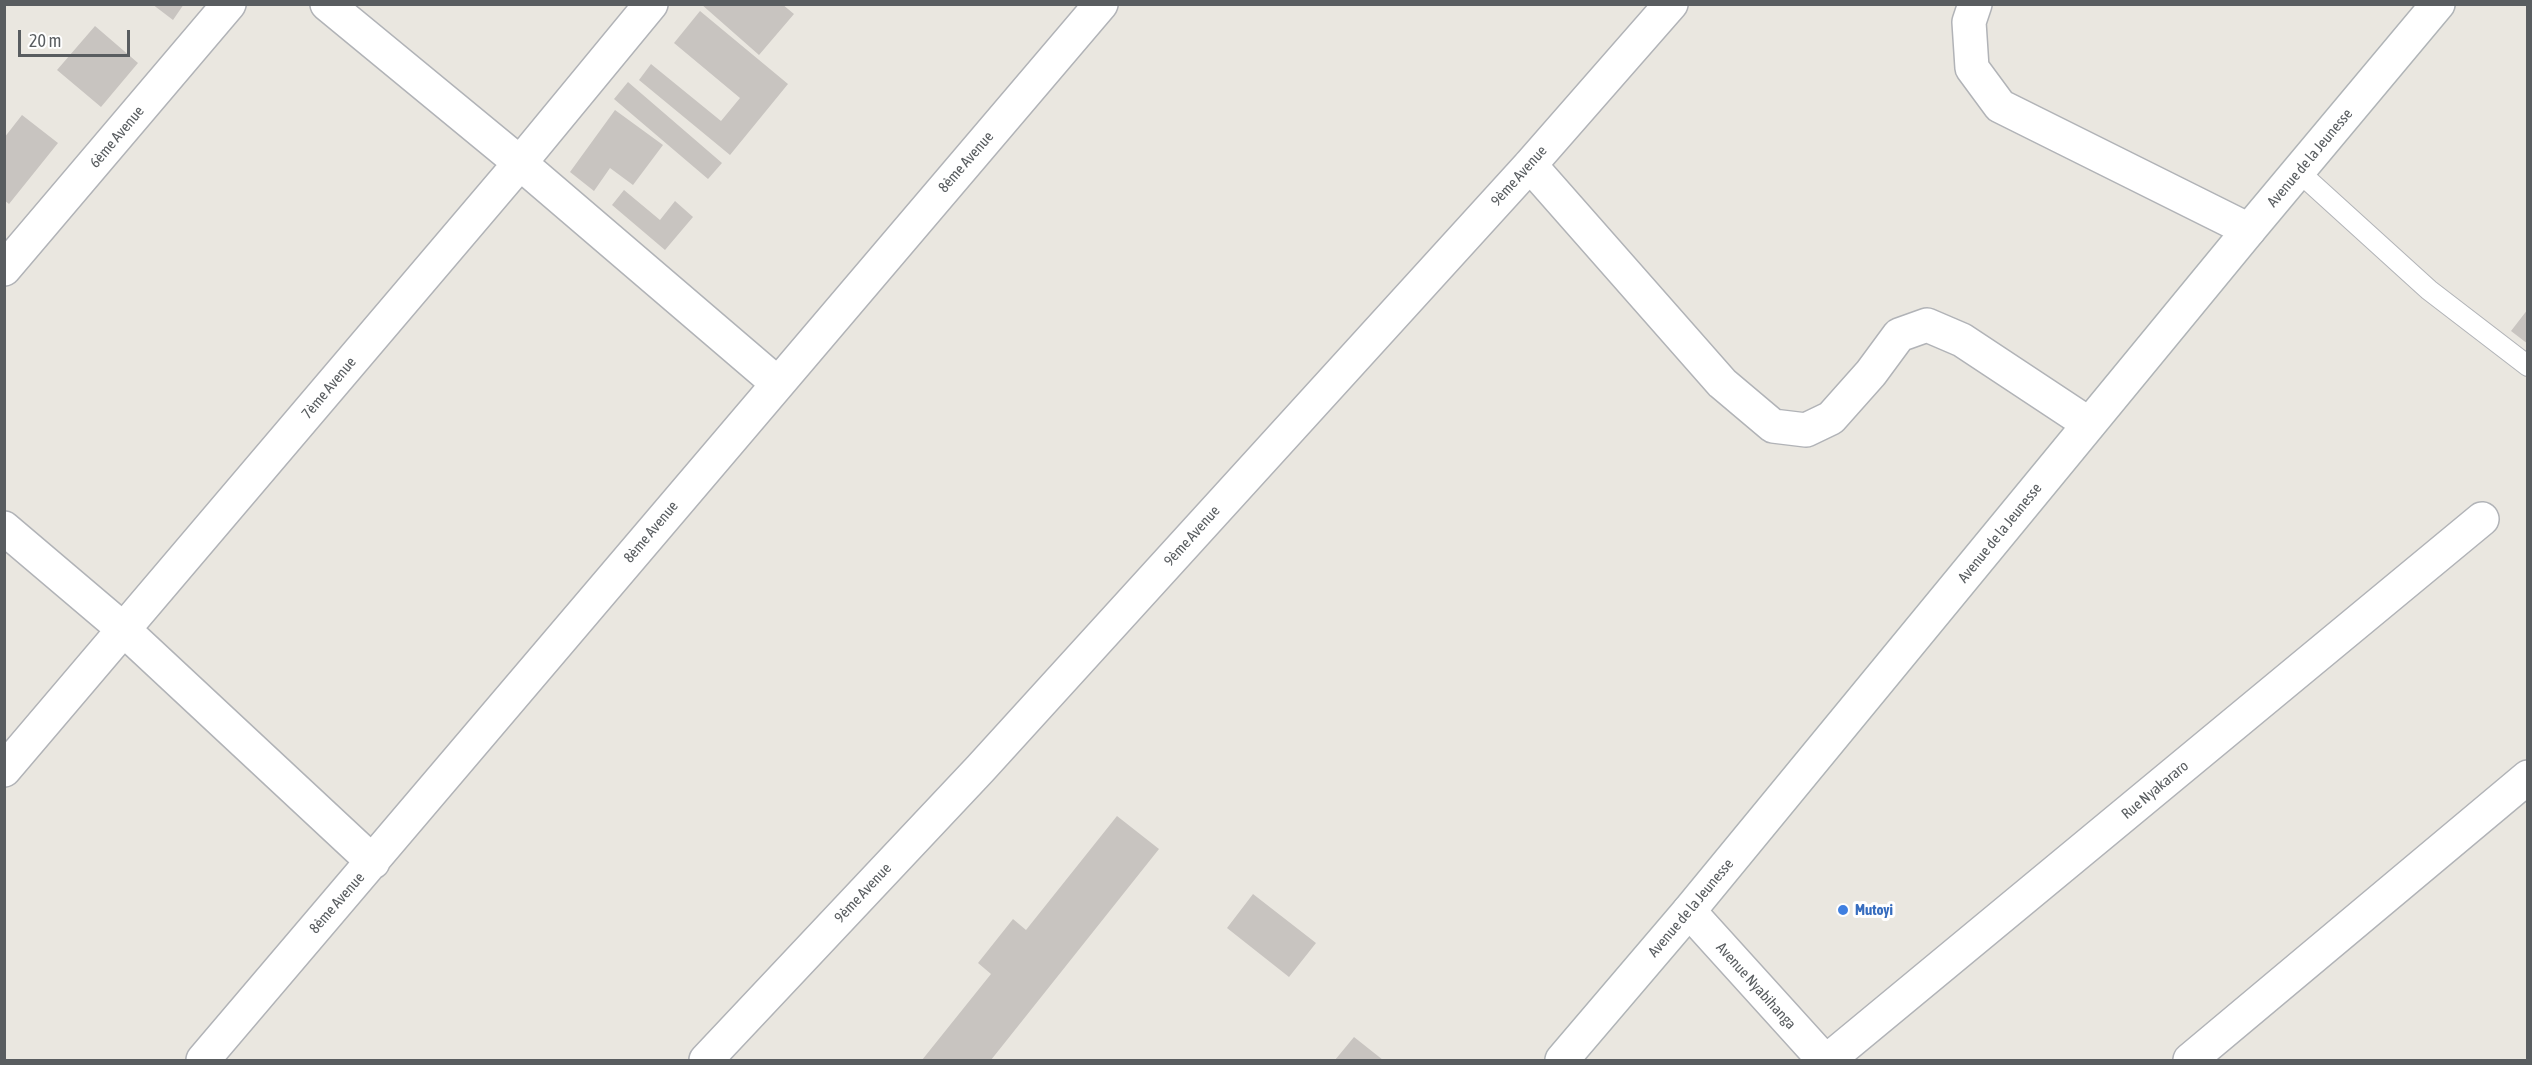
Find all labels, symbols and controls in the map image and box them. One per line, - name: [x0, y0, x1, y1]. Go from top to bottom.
- scale bar: [21, 18, 134, 56]
- text: 20 m: [29, 30, 61, 51]
- street label: 6ème Avenue: [86, 102, 148, 172]
- street label: Avenue de la Jeunesse: [2264, 105, 2356, 211]
- street label: 8ème Avenue: [935, 128, 997, 196]
- street label: 9ème Avenue: [1487, 142, 1551, 210]
- street label: 7ème Avenue: [298, 353, 360, 423]
- street label: Avenue de la Jeunesse: [1954, 480, 2046, 586]
- street label: 8ème Avenue: [620, 497, 682, 567]
- street label: 9ème Avenue: [1160, 502, 1224, 570]
- street label: Rue Nyakararo: [2118, 757, 2192, 823]
- street label: Avenue de la Jeunesse: [1645, 855, 1737, 961]
- street label: 9ème Avenue: [831, 859, 895, 927]
- street label: 8ème Avenue: [306, 869, 368, 937]
- place label: Mutoyi: [1855, 901, 1893, 919]
- marker: Mutoyi: [1836, 903, 1850, 917]
- street label: Avenue Nyabihanga: [1712, 939, 1800, 1033]

